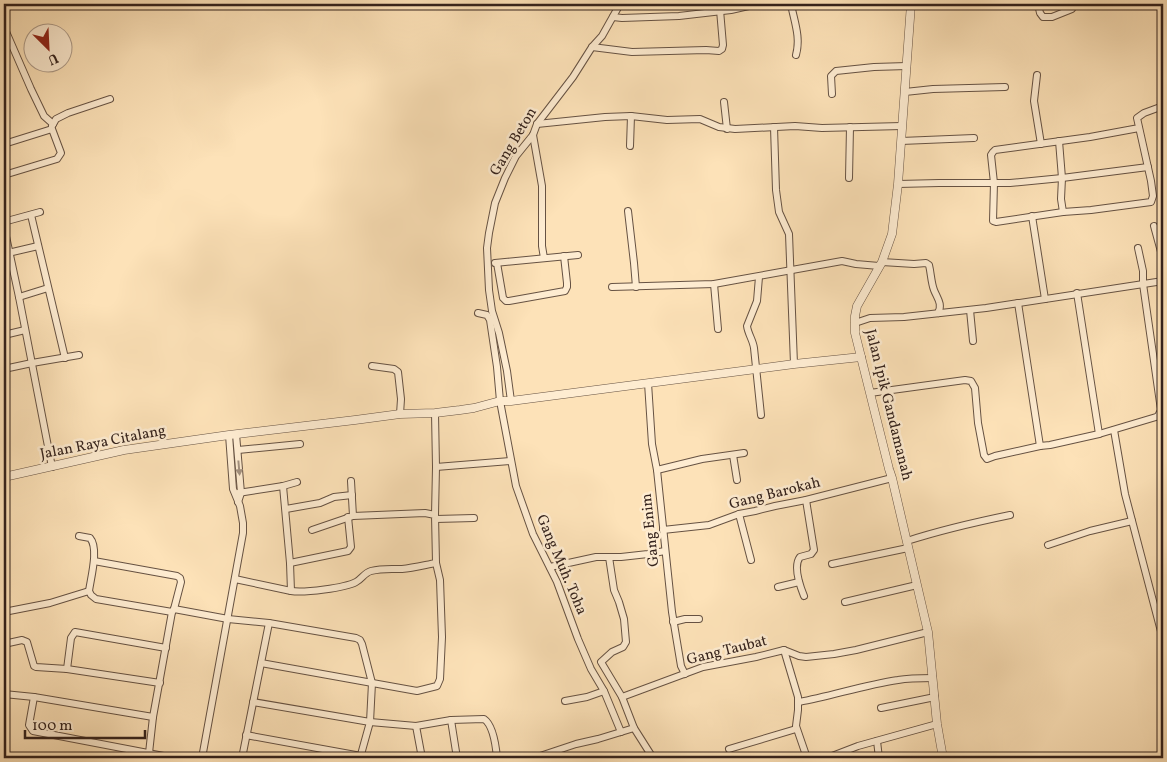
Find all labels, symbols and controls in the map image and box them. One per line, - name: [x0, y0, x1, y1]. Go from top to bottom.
- north arrow: [22, 22, 72, 72]
- text: U: [44, 48, 61, 69]
- street label: Gang Beton: [485, 104, 543, 180]
- street label: Jalan Ipik Gandamanah: [859, 327, 917, 483]
- street label: Jalan Raya Citalang: [38, 420, 168, 466]
- one-way arrow: [235, 460, 243, 476]
- street label: Gang Barokah: [727, 472, 823, 516]
- street label: Gang Enim: [637, 492, 665, 568]
- street label: Gang Muh. Toha: [530, 512, 592, 618]
- street label: Gang Taubat: [685, 631, 769, 671]
- scale bar: [25, 707, 145, 739]
- text: 100 m: [32, 716, 72, 737]

